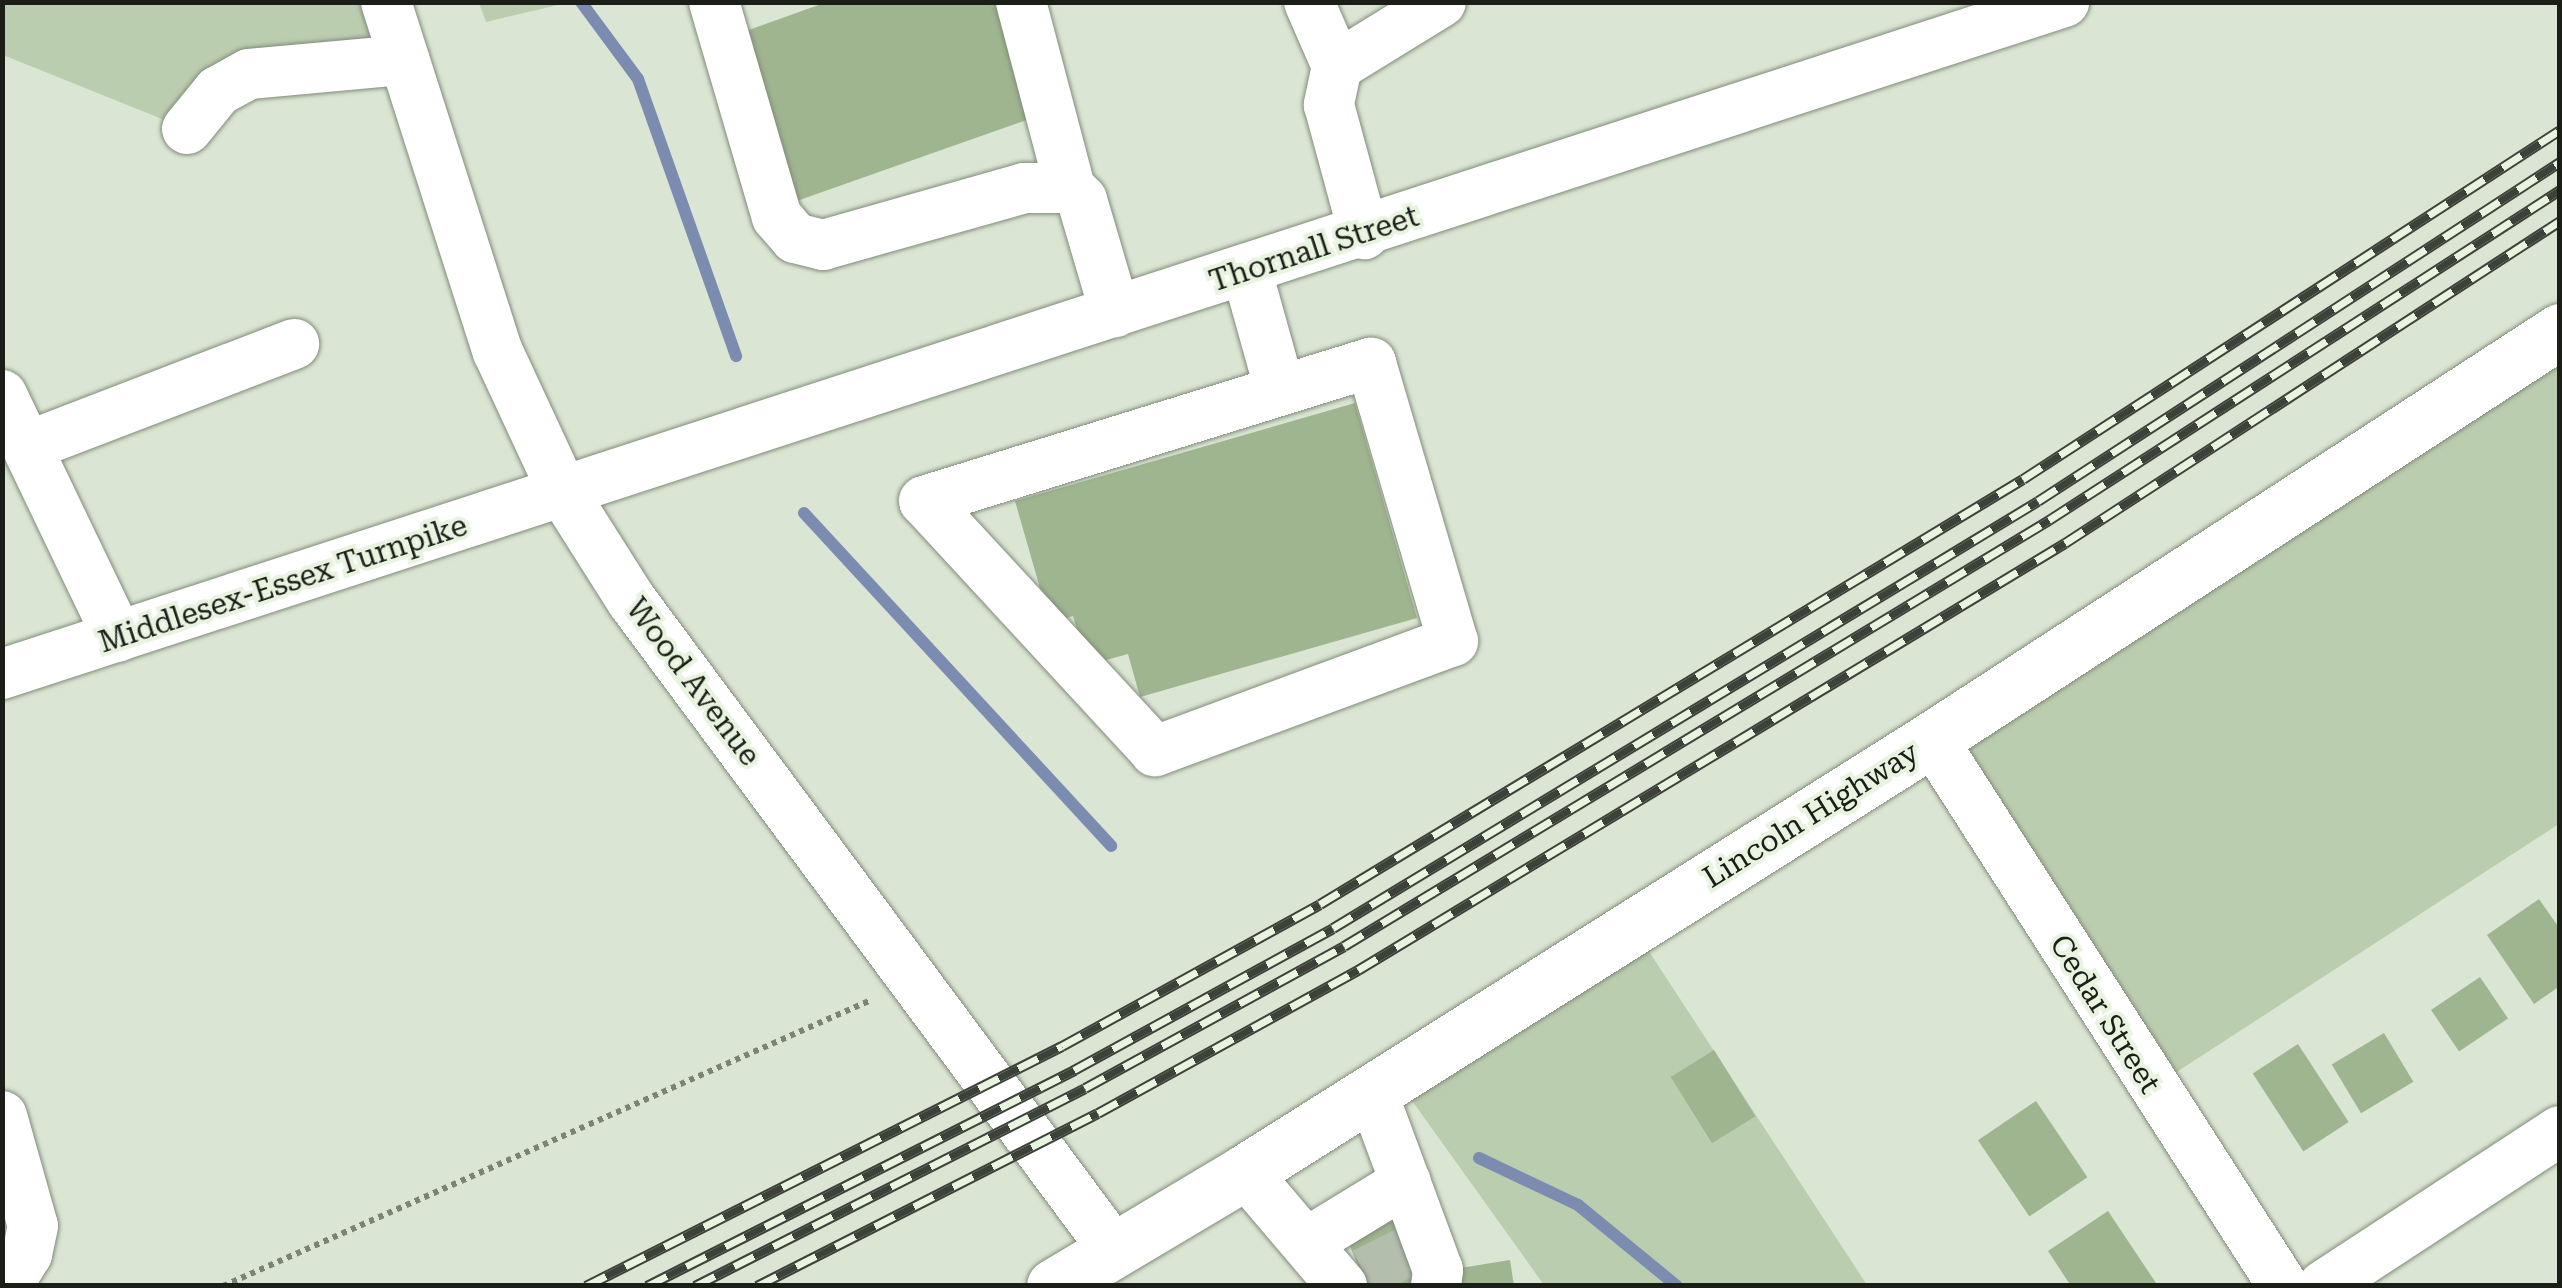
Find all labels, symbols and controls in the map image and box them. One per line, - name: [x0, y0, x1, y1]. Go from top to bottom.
- street label: Thornall Street: [1205, 198, 1423, 300]
- street label: Middlesex-Essex Turnpike: [94, 507, 472, 661]
- street label: Wood Avenue: [618, 591, 768, 773]
- street label: Lincoln Highway: [1697, 734, 1925, 896]
- street label: Cedar Street: [2042, 928, 2168, 1100]

